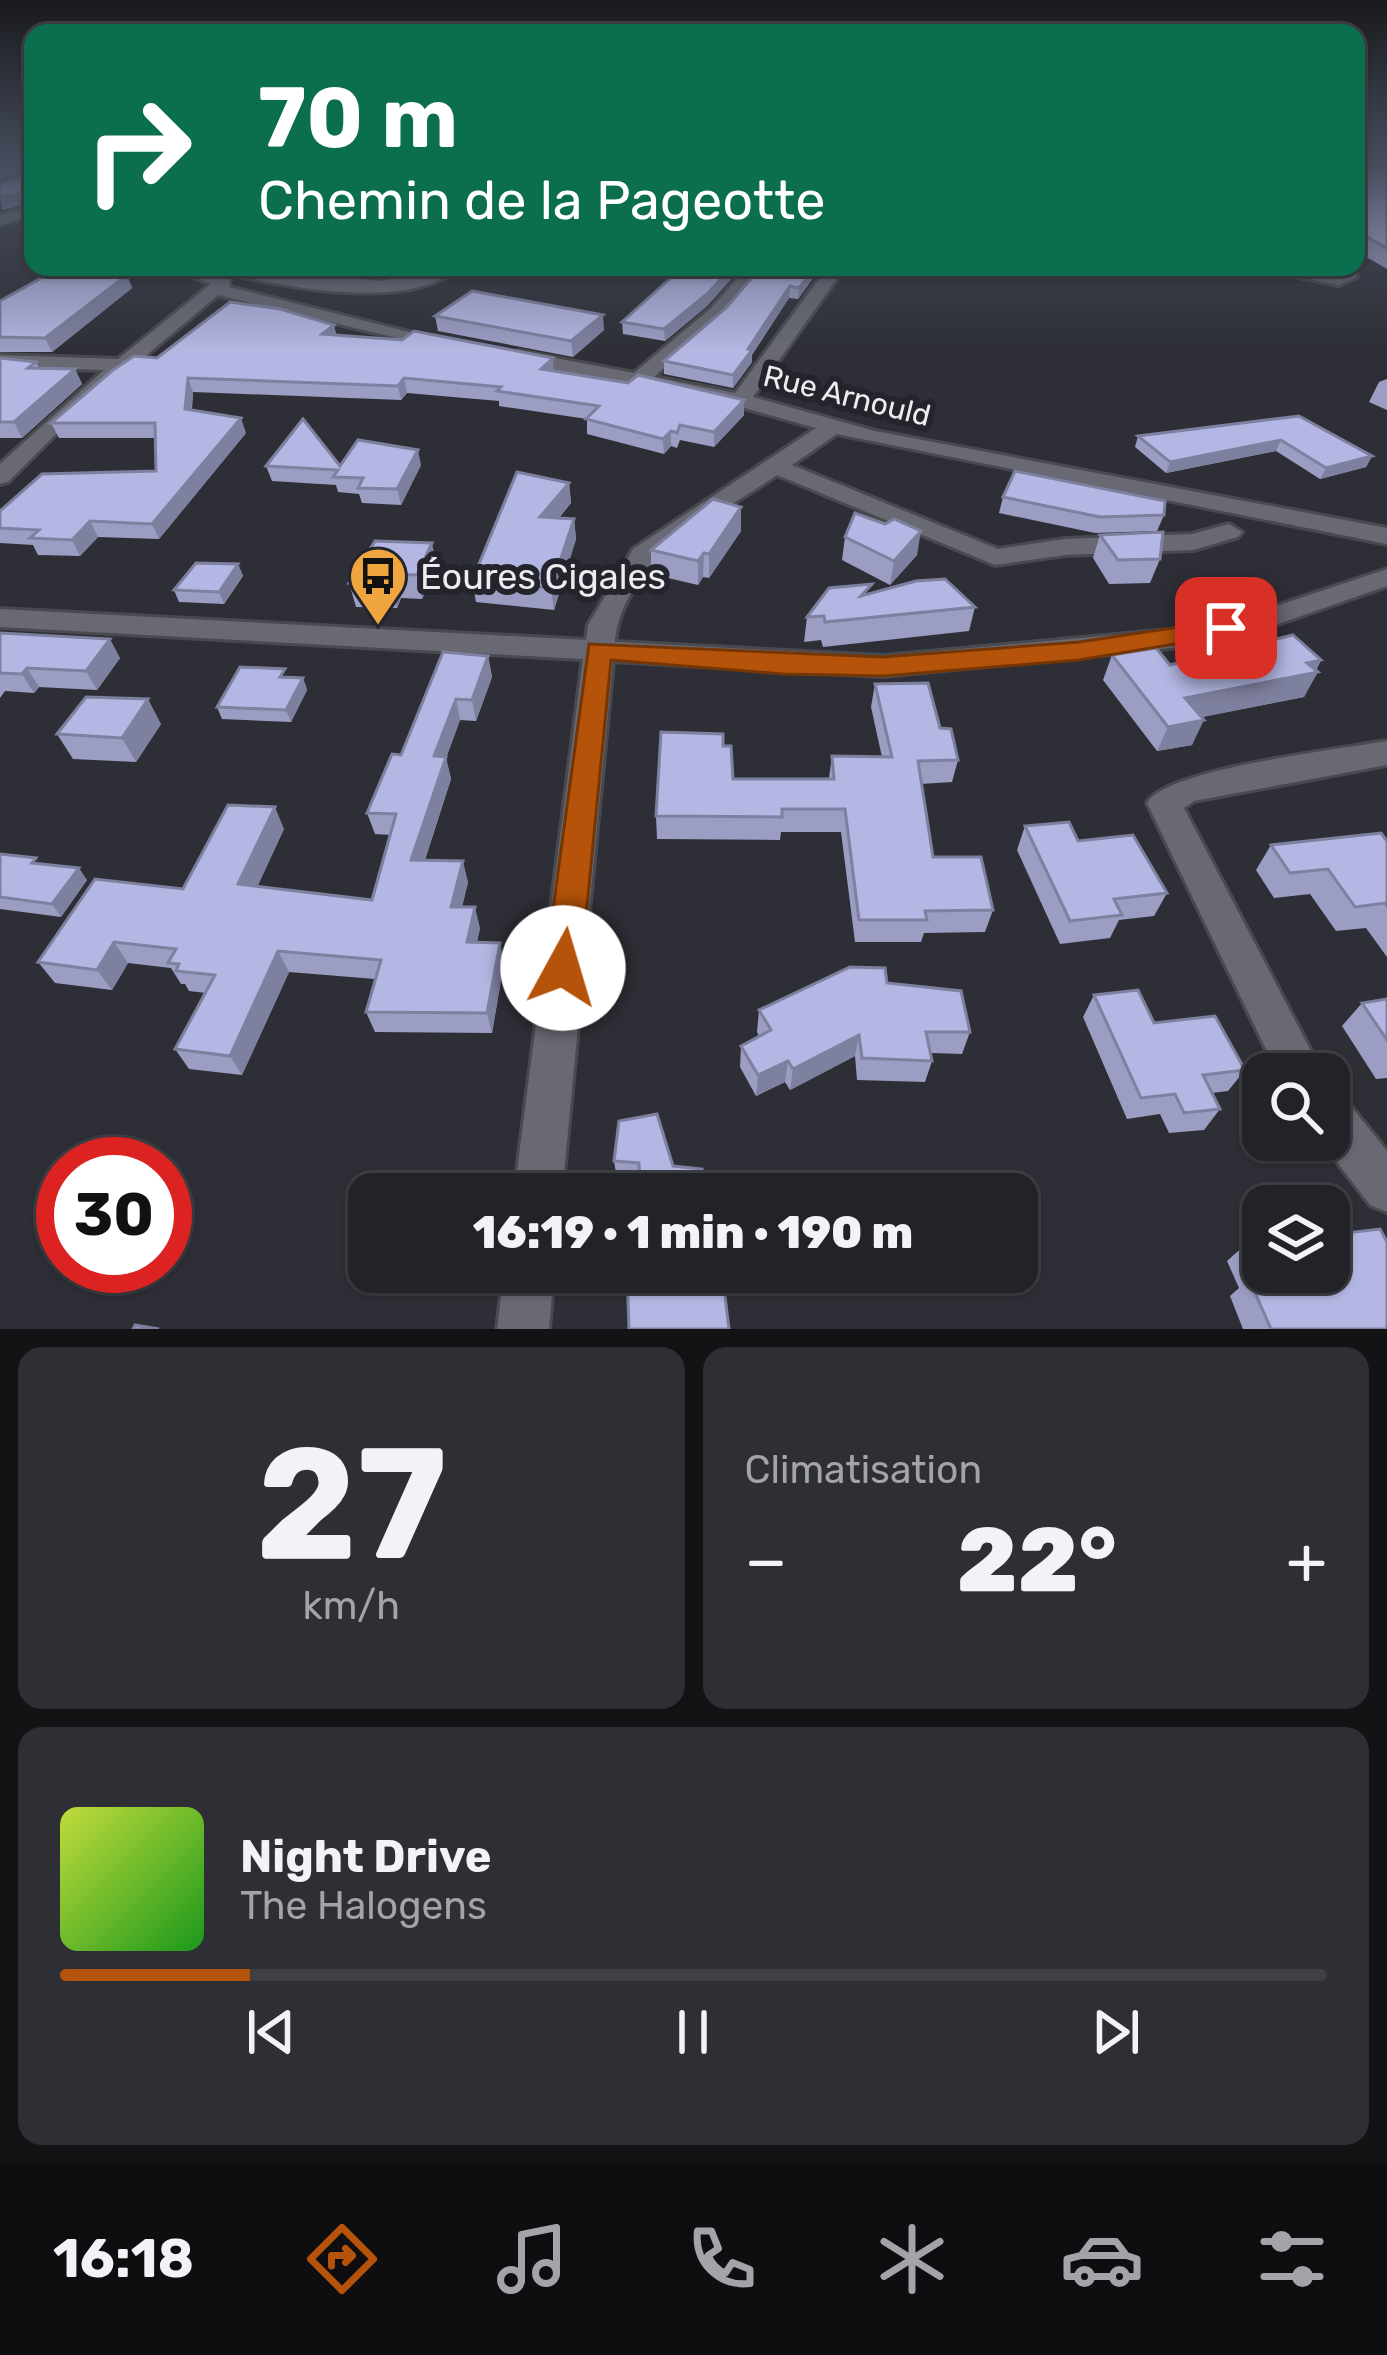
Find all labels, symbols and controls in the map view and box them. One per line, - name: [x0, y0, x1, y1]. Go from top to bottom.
- text: 70 m: [258, 68, 458, 168]
- icon: right: [60, 72, 216, 228]
- text: Chemin de la Pageotte: [258, 169, 826, 233]
- street label: Rue Arnould: [760, 358, 934, 434]
- bus stop icon: Éoures Cigales: [347, 545, 409, 627]
- place label: Éoures Cigales: [420, 555, 666, 598]
- pin: [1175, 577, 1277, 679]
- icon: arrive: [1193, 595, 1259, 661]
- position arrow: [500, 905, 626, 1031]
- map controls: [1242, 1053, 1350, 1293]
- button: search: [1242, 1053, 1350, 1161]
- speed limit sign: 30: [36, 1137, 192, 1293]
- button: layers: [1242, 1185, 1350, 1293]
- text: 16:19 · 1 min · 190 m: [473, 1206, 913, 1259]
- text: 27: [256, 1412, 447, 1597]
- text: Climatisation: [745, 1447, 982, 1493]
- text: 22°: [957, 1507, 1116, 1614]
- text: −: [745, 1521, 787, 1600]
- text: +: [1286, 1521, 1327, 1600]
- text: km/h: [303, 1583, 400, 1629]
- text: Night Drive: [240, 1830, 492, 1883]
- text: The Halogens: [240, 1883, 487, 1929]
- icon: previous: [238, 1999, 304, 2065]
- icon: pause: [660, 1999, 726, 2065]
- icon: next: [1083, 1999, 1149, 2065]
- icon: directions: [300, 2217, 384, 2301]
- icon: music: [490, 2217, 574, 2301]
- icon: phone: [680, 2217, 764, 2301]
- icon: climate: [870, 2217, 954, 2301]
- icon: car: [1060, 2217, 1144, 2301]
- icon: filters: [1250, 2217, 1334, 2301]
- text: 16:18: [53, 2227, 194, 2291]

